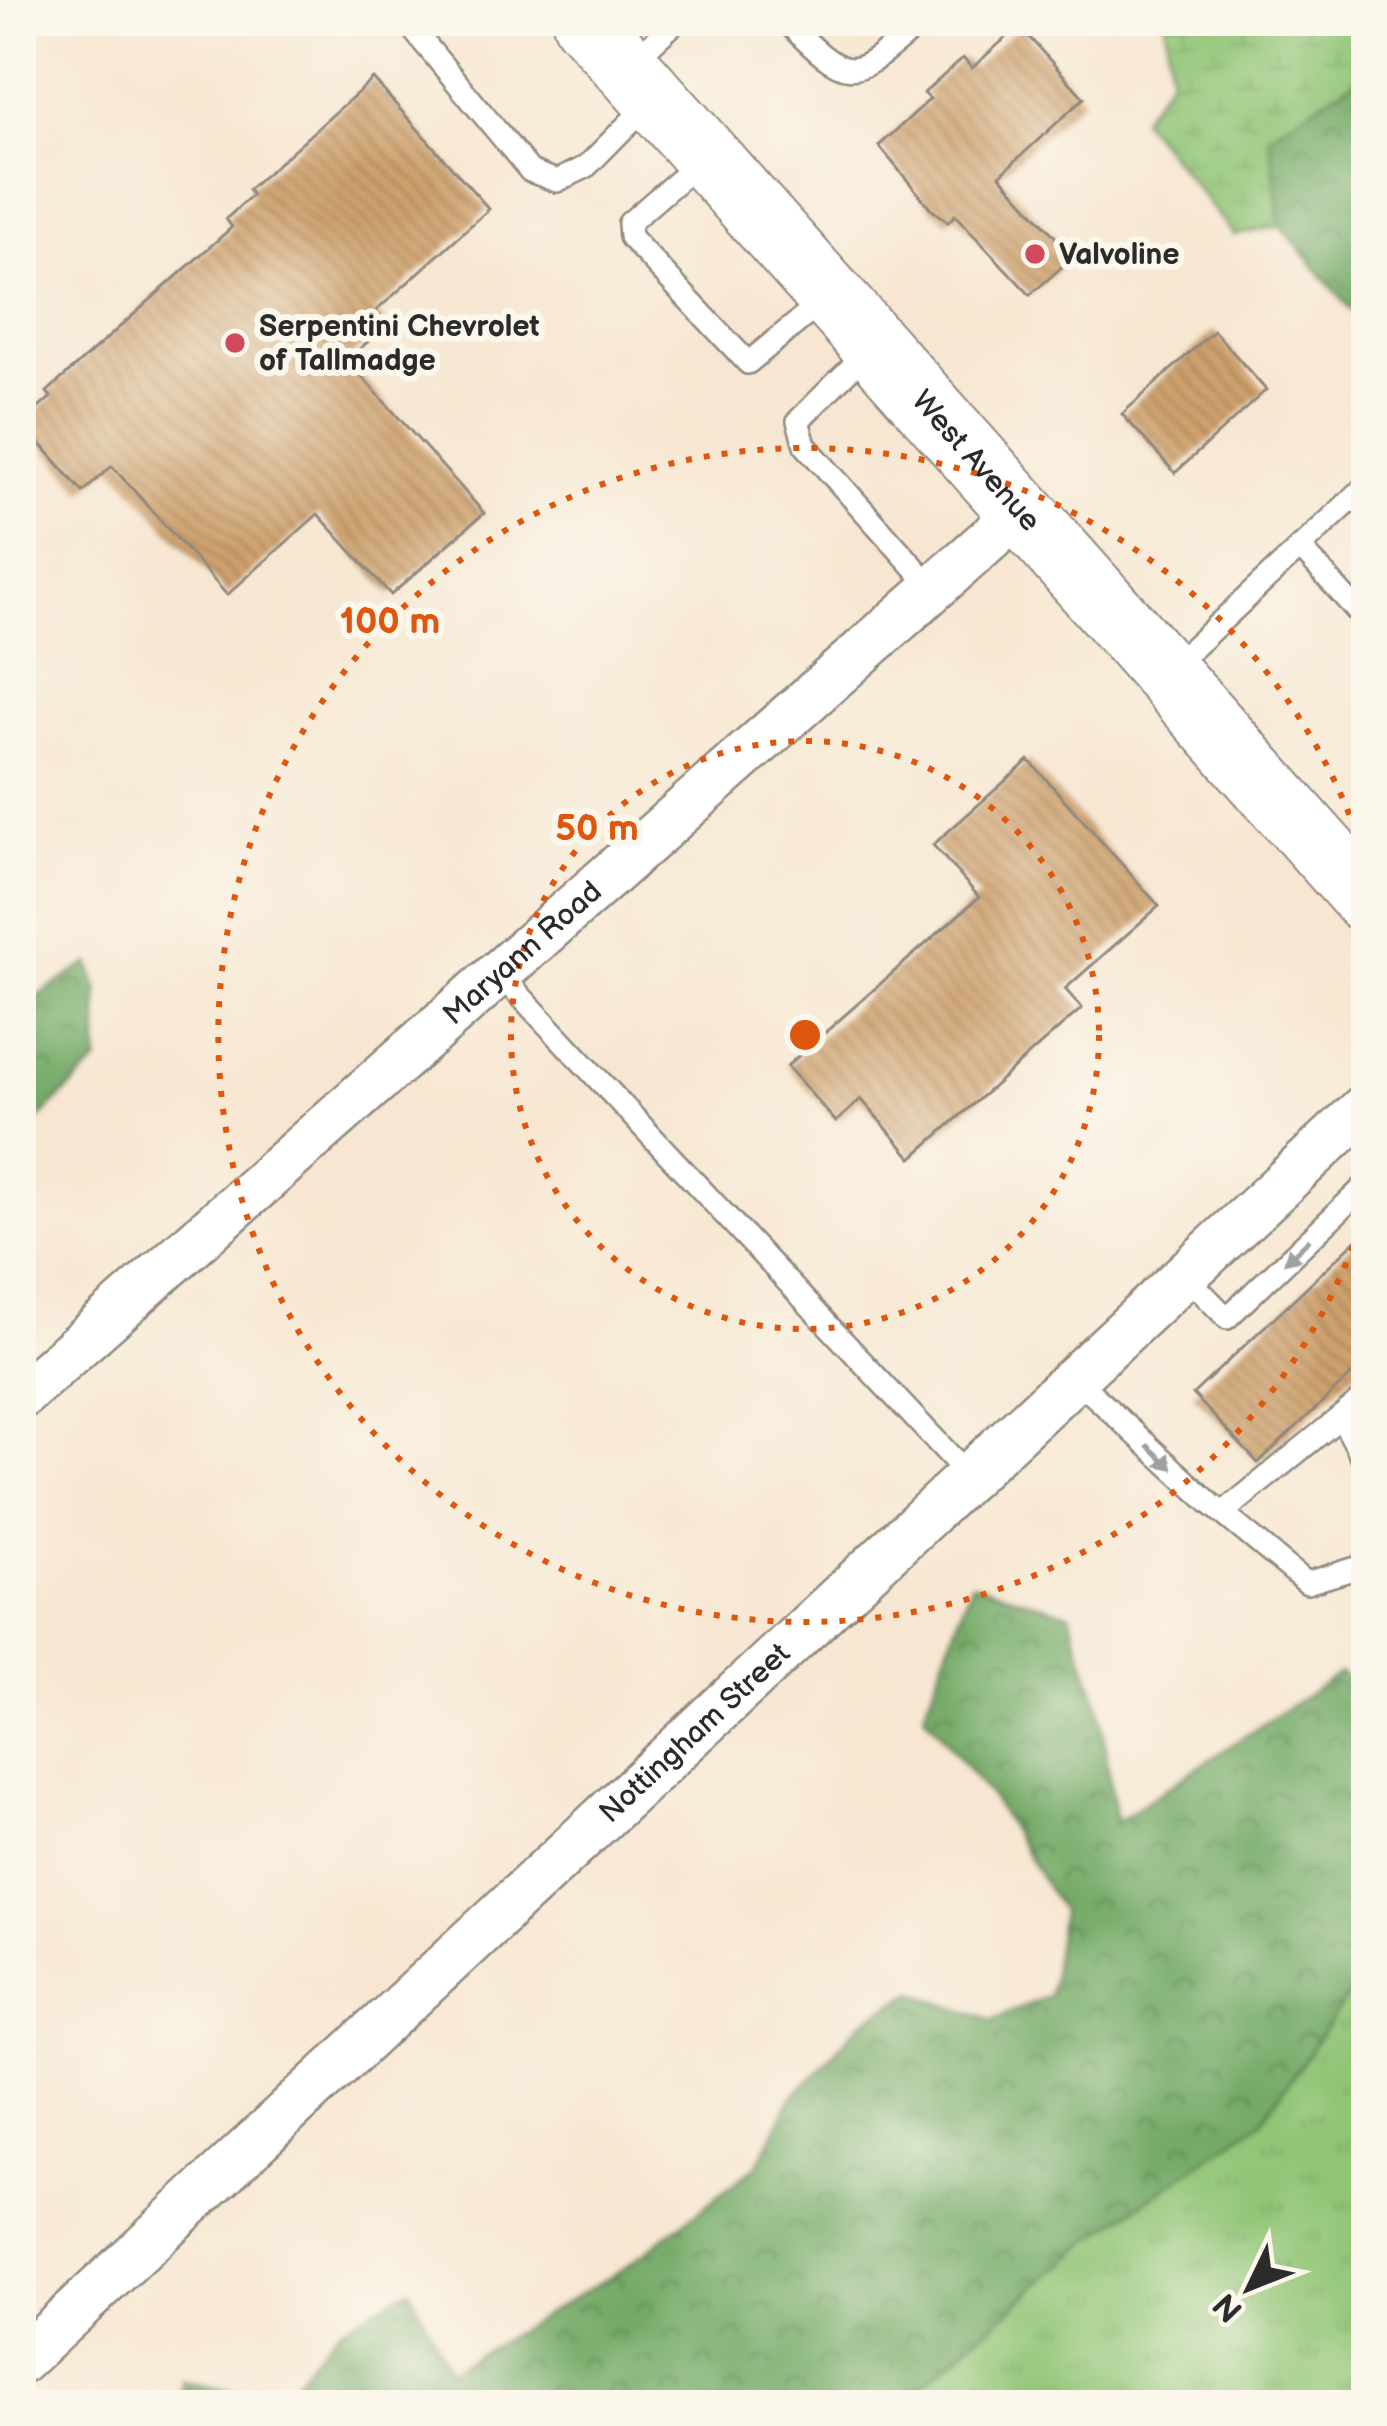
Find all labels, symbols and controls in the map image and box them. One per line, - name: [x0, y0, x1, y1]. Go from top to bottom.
- place label: Valvoline: [1059, 237, 1180, 273]
- marker: Valvoline: [1022, 241, 1048, 267]
- place label: Serpentini Chevrolet of Tallmadge: [259, 309, 540, 379]
- marker: Serpentini Chevrolet of Tallmadge: [222, 330, 248, 356]
- street label: West Avenue: [904, 383, 1048, 539]
- text: 100 m: [340, 601, 440, 644]
- text: 50 m: [555, 808, 639, 851]
- street label: Maryann Road: [436, 874, 609, 1033]
- centre of rings: [784, 1014, 826, 1056]
- one-way arrow: [1282, 1237, 1311, 1265]
- one-way arrow: [1146, 1443, 1175, 1470]
- street label: Nottingham Street: [592, 1636, 798, 1831]
- north arrow: [1189, 2228, 1309, 2348]
- text: N: [1205, 2284, 1252, 2330]

